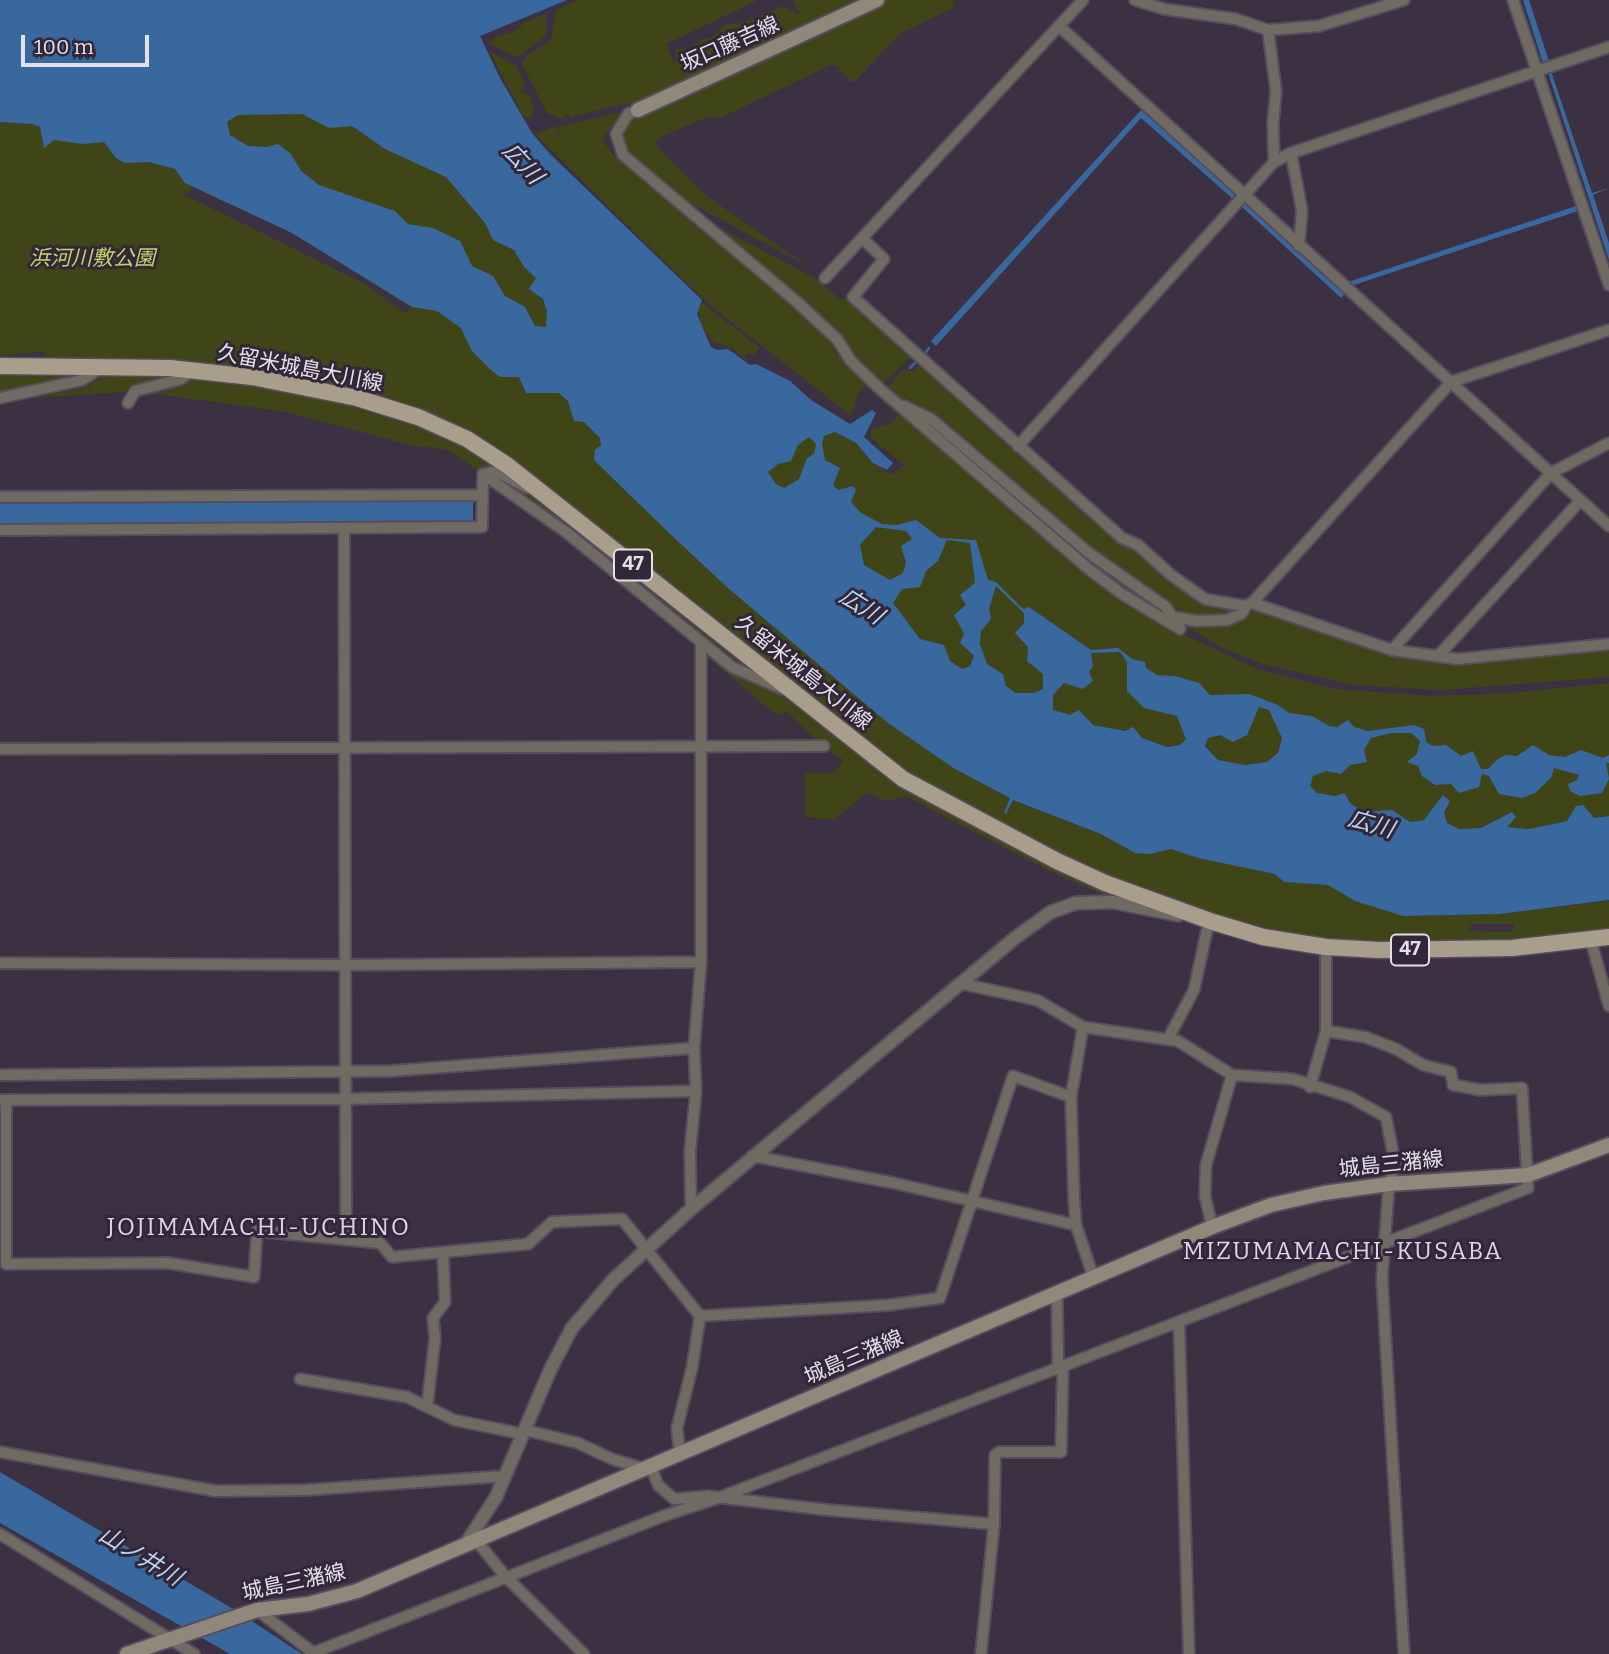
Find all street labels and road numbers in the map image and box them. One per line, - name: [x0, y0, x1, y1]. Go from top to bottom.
- street label: 坂口藤吉線: [677, 12, 783, 78]
- street label: 久留米城島大川線: [215, 341, 385, 397]
- road number: 47: [614, 550, 652, 580]
- street label: 久留米城島大川線: [730, 610, 876, 736]
- road number: 47: [1391, 934, 1429, 966]
- street label: 城島三潴線: [1337, 1147, 1445, 1183]
- street label: 城島三潴線: [801, 1326, 907, 1390]
- street label: 城島三潴線: [240, 1560, 348, 1606]

